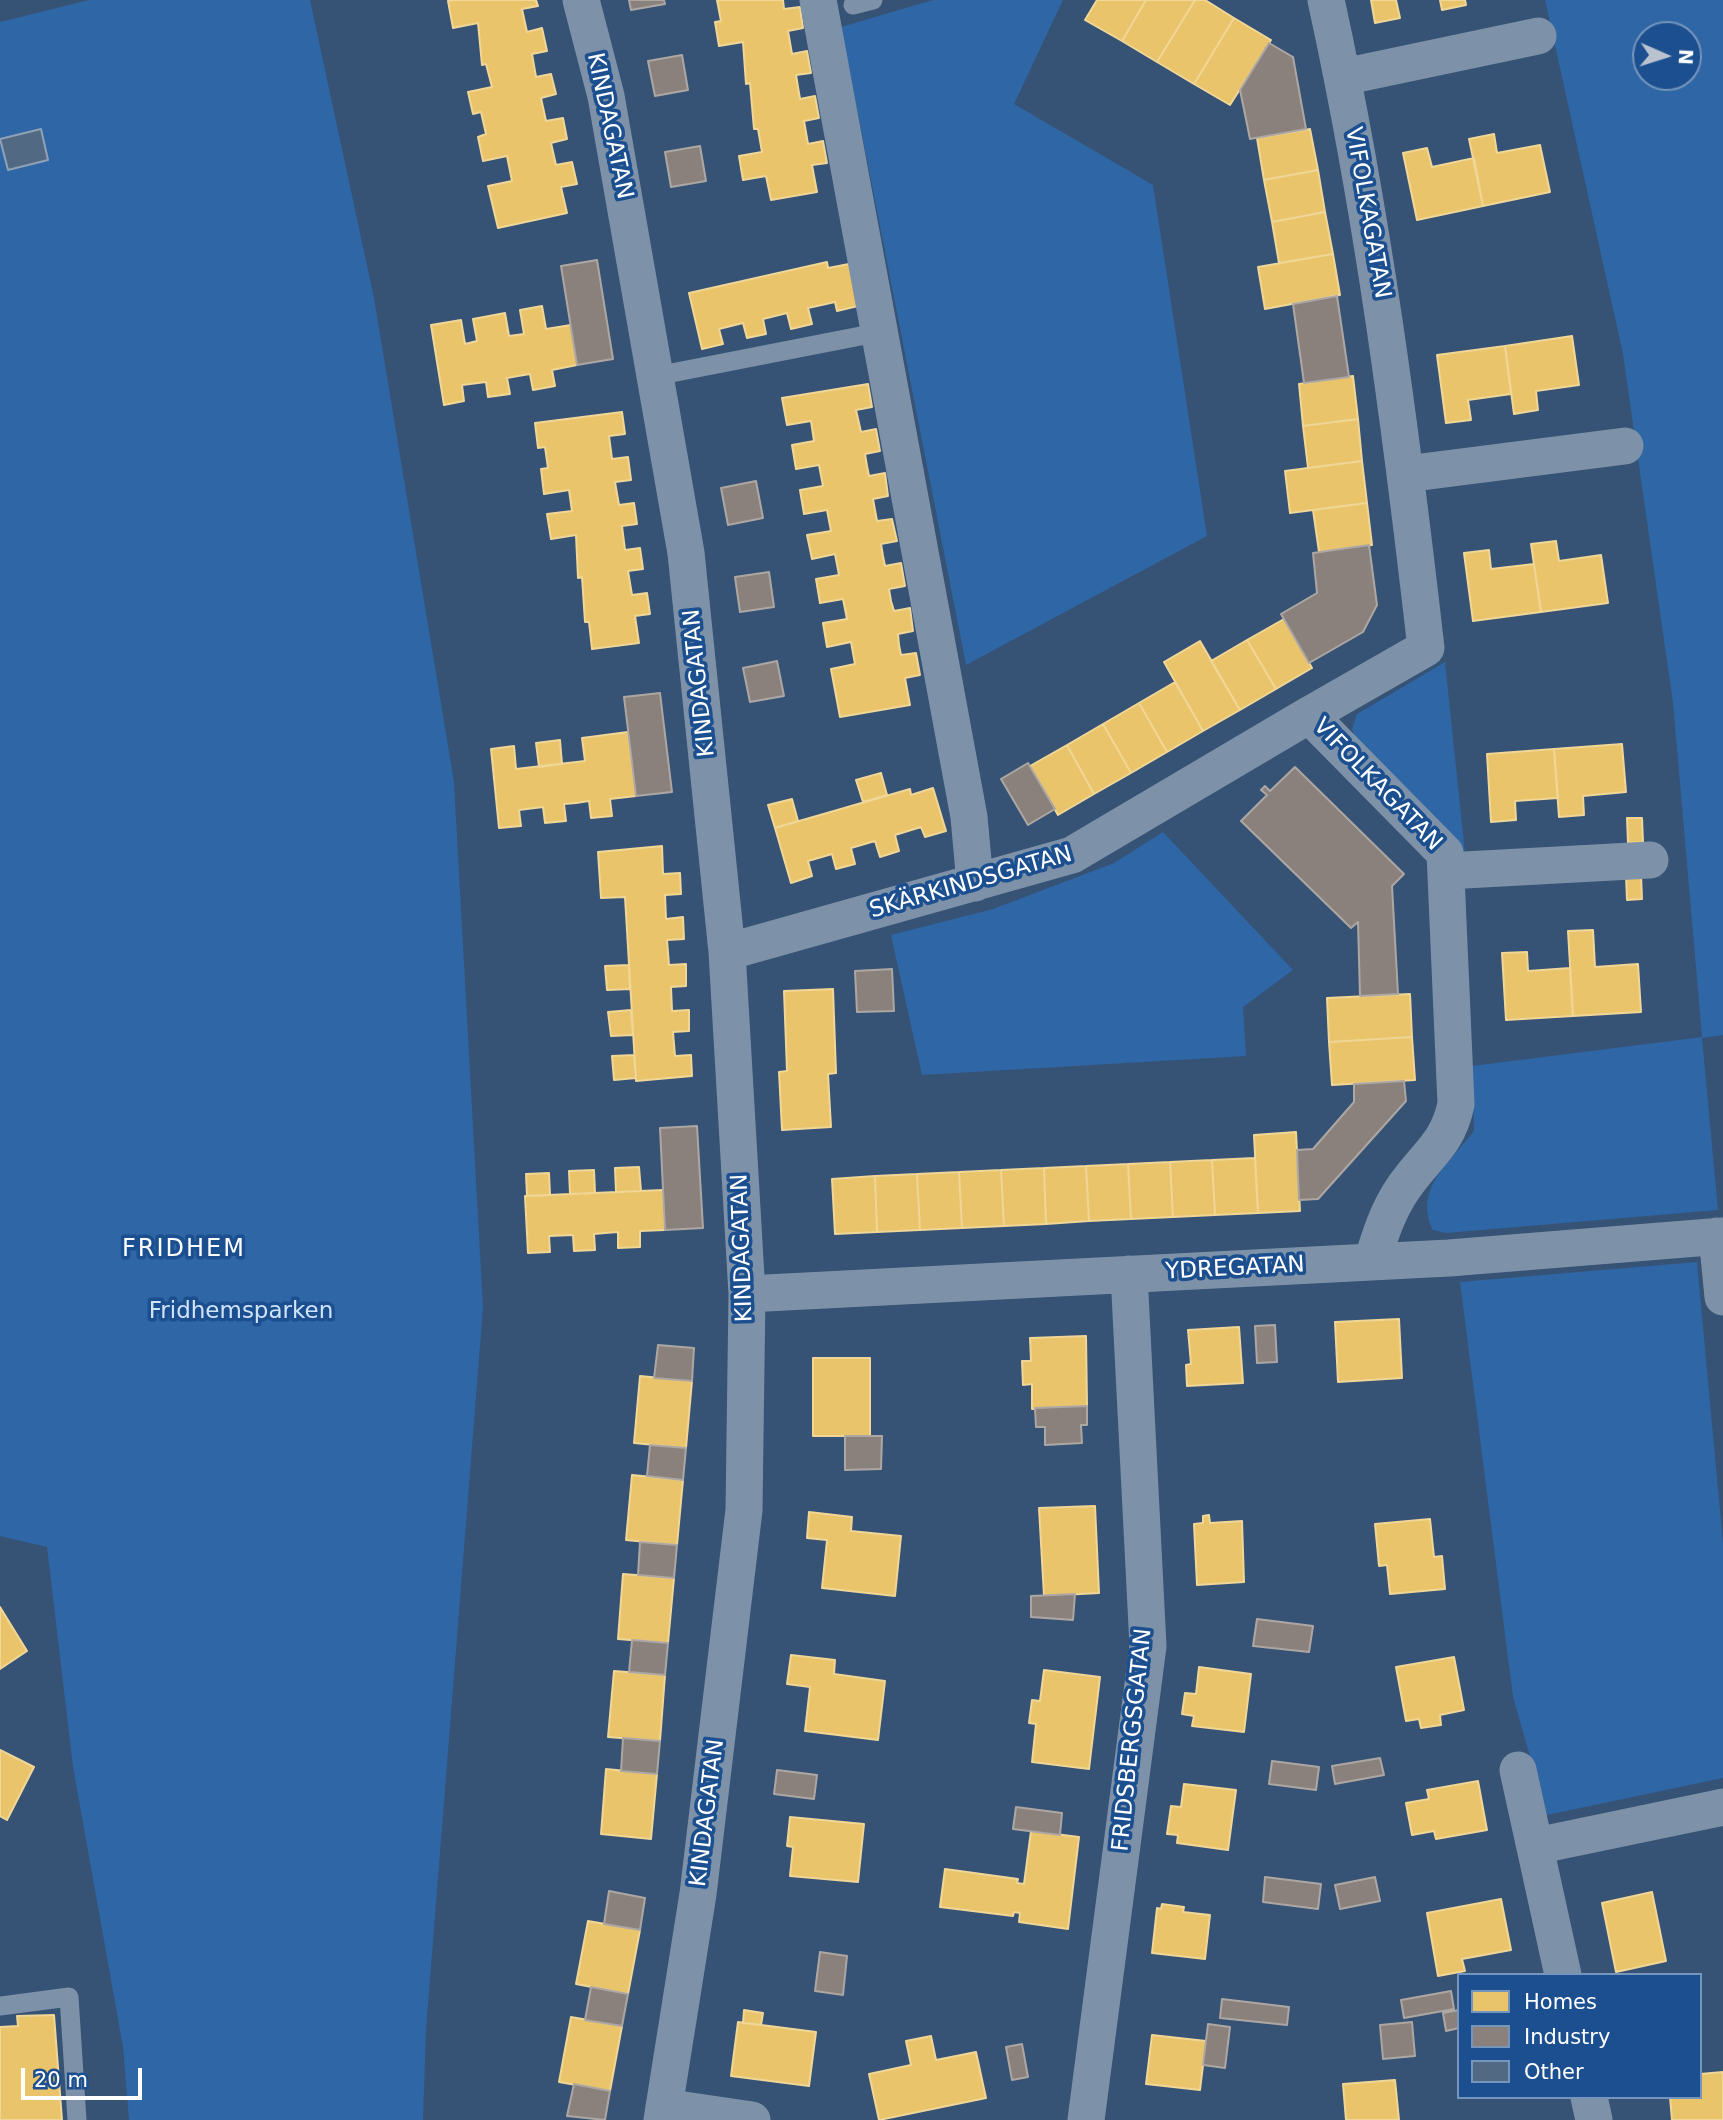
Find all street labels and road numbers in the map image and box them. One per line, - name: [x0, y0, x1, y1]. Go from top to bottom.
- street label: KINDAGATAN: [580, 50, 638, 202]
- street label: VIFOLKAGATAN: [1338, 125, 1396, 301]
- street label: KINDAGATAN: [679, 608, 721, 758]
- street label: VIFOLKAGATAN: [1307, 713, 1447, 857]
- street label: SKÄRKINDSGATAN: [867, 841, 1075, 925]
- street label: KINDAGATAN: [727, 1173, 759, 1323]
- street label: YDREGATAN: [1165, 1252, 1305, 1286]
- street label: FRIDSBERGSGATAN: [1108, 1627, 1158, 1853]
- street label: KINDAGATAN: [685, 1738, 731, 1888]

